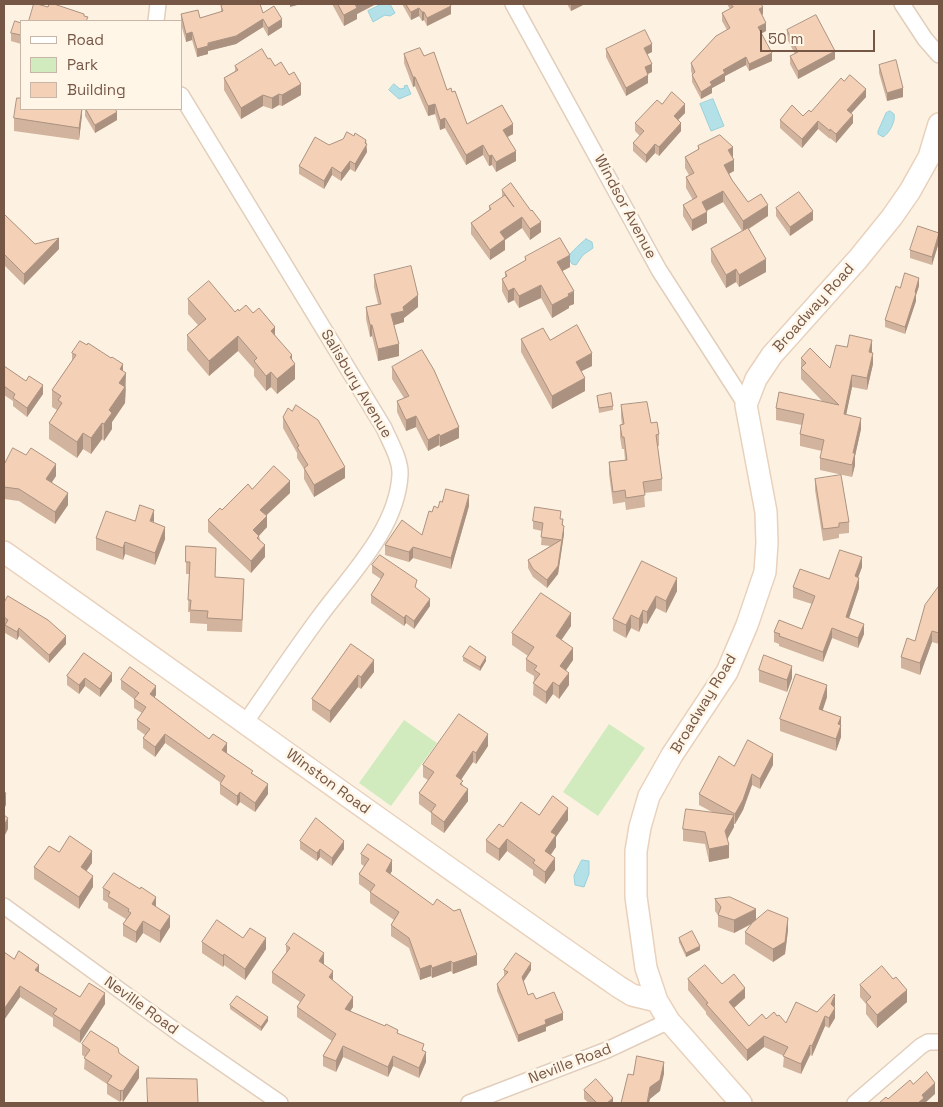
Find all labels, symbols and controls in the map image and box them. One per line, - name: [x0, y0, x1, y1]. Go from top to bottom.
- legend: [20, 20, 182, 110]
- scale bar: [763, 20, 878, 52]
- text: 50 m: [768, 29, 803, 48]
- text: Road: [67, 30, 104, 49]
- text: Park: [67, 55, 98, 74]
- text: Building: [67, 80, 126, 99]
- street label: Windsor Avenue: [590, 152, 660, 262]
- street label: Broadway Road: [770, 260, 858, 356]
- street label: Salisbury Avenue: [316, 326, 396, 442]
- street label: Broadway Road: [667, 651, 741, 757]
- street label: Winston Road: [282, 745, 374, 819]
- street label: Neville Road: [100, 973, 182, 1039]
- street label: Neville Road: [526, 1040, 614, 1088]

